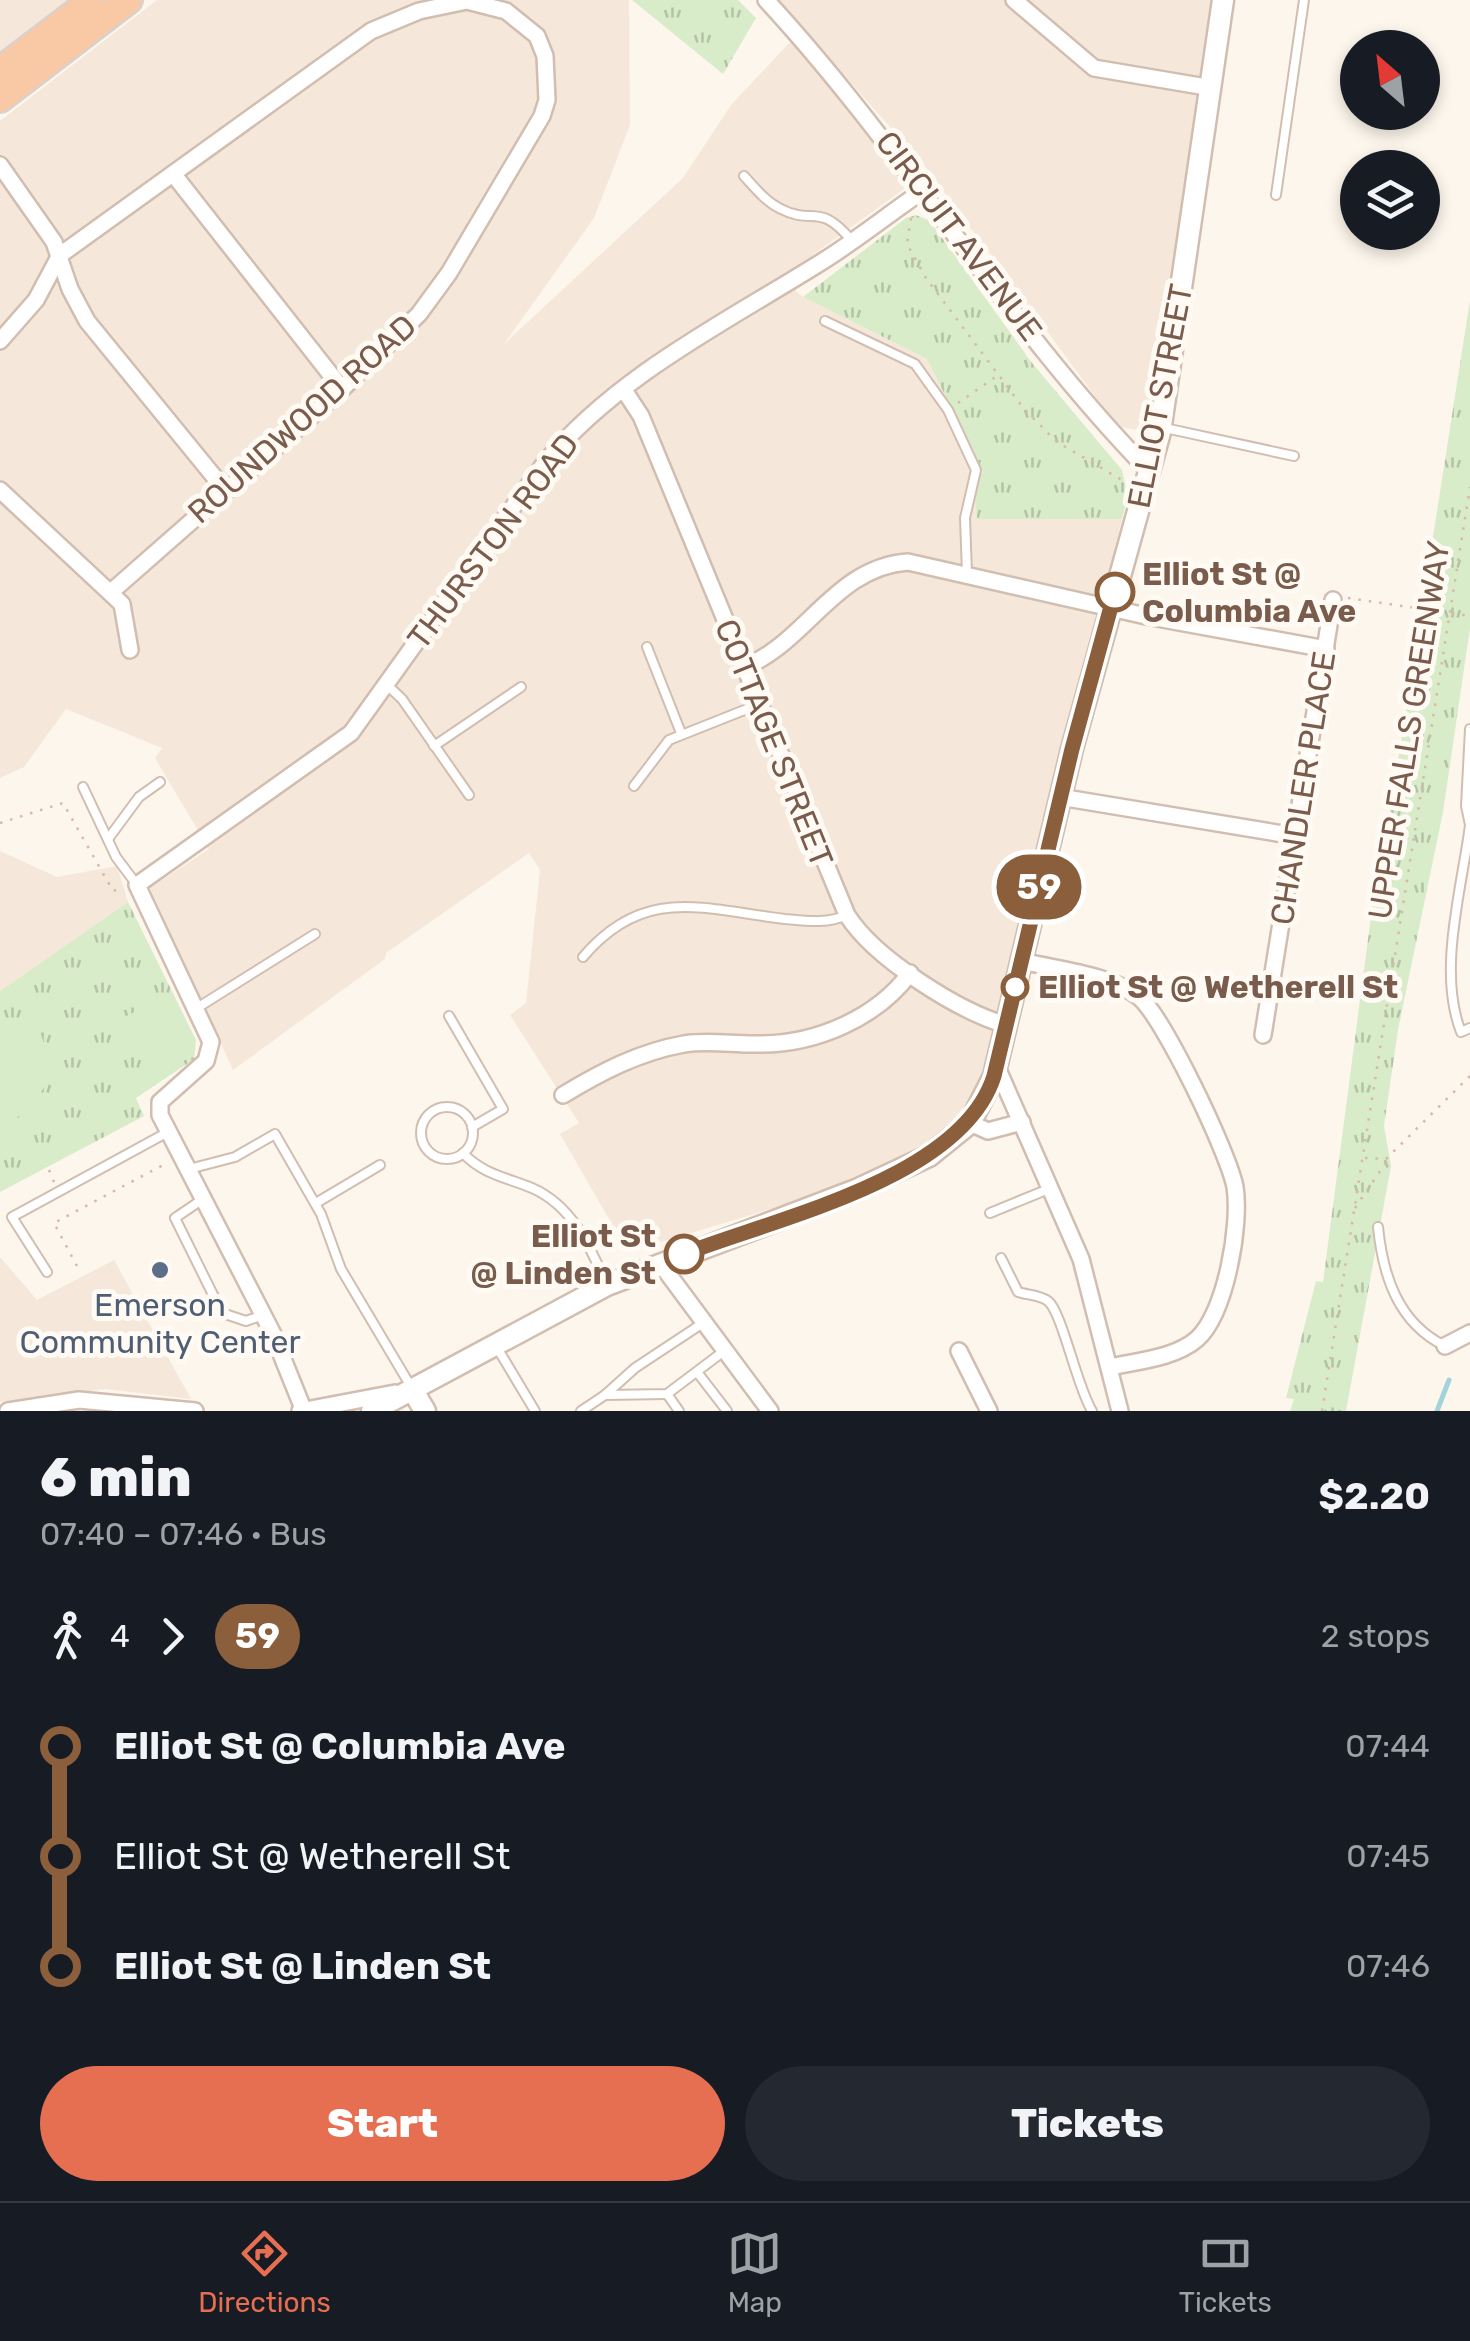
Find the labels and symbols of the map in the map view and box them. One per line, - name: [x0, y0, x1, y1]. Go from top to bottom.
- north arrow: [1340, 30, 1440, 130]
- street label: CIRCUIT AVENUE: [868, 124, 1050, 348]
- street label: ELLIOT STREET: [1120, 281, 1200, 511]
- street label: ROUNDWOOD ROAD: [180, 307, 424, 531]
- street label: THURSTON ROAD: [400, 426, 586, 656]
- street label: UPPER FALLS GREENWAY: [1360, 538, 1458, 922]
- place label: Elliot St @ Columbia Ave: [1142, 555, 1356, 630]
- marker: Elliot St @ Columbia Ave: [1096, 573, 1134, 611]
- street label: COTTAGE STREET: [707, 614, 841, 872]
- street label: CHANDLER PLACE: [1263, 649, 1343, 927]
- line badge: 59: [994, 854, 1084, 920]
- place label: Elliot St @ Wetherell St: [1038, 968, 1398, 1006]
- marker: Elliot St @ Wetherell St: [1002, 974, 1028, 1000]
- place label: Elliot St @ Linden St: [471, 1217, 656, 1292]
- marker: Elliot St @ Linden St: [665, 1235, 703, 1273]
- marker: Emerson Community Center: [149, 1259, 171, 1281]
- place label: Emerson Community Center: [19, 1286, 301, 1361]

